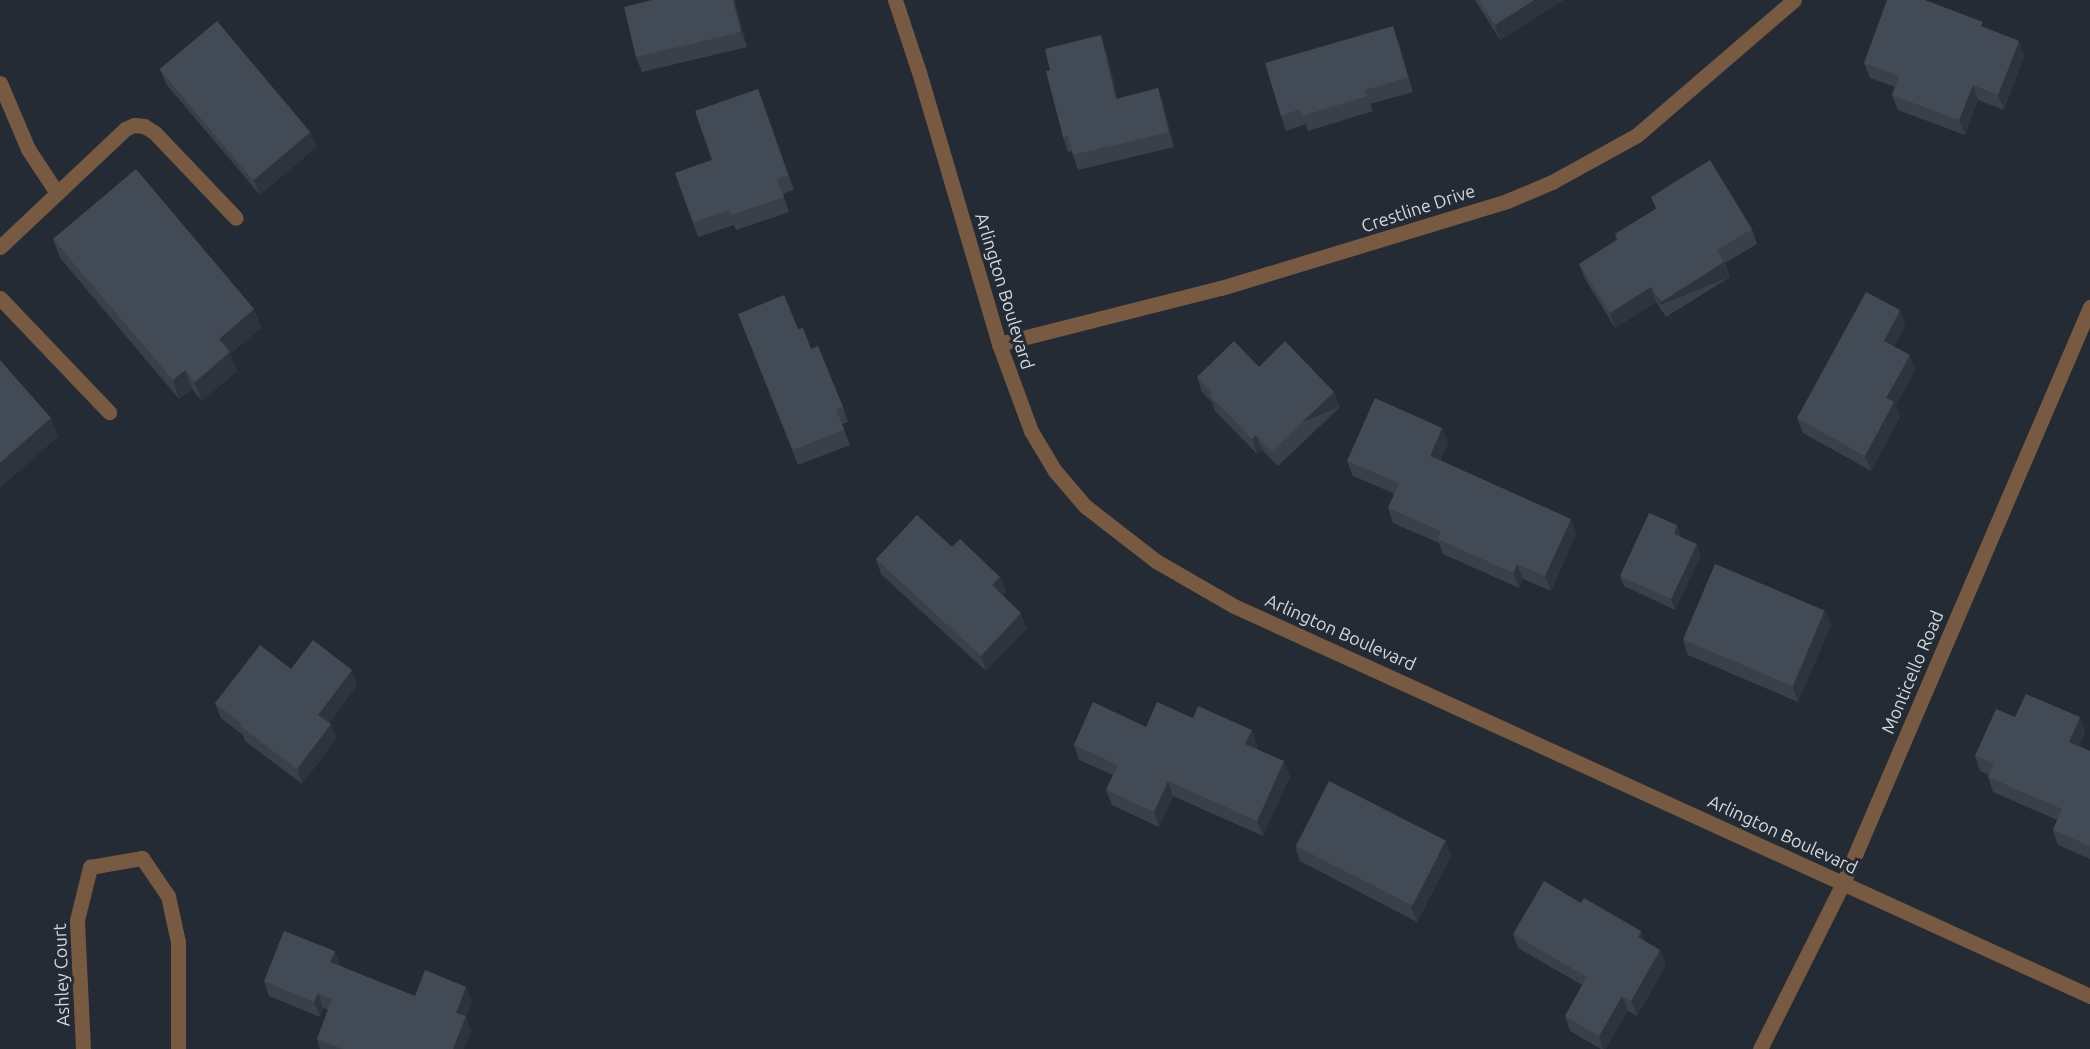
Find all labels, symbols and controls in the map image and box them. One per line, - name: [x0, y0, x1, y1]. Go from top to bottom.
- street label: Crestline Drive: [1358, 179, 1478, 237]
- street label: Arlington Boulevard: [971, 210, 1039, 372]
- street label: Arlington Boulevard: [1262, 589, 1420, 675]
- street label: Monticello Road: [1876, 607, 1948, 737]
- street label: Arlington Boulevard: [1705, 790, 1861, 878]
- street label: Ashley Court: [48, 923, 74, 1027]

